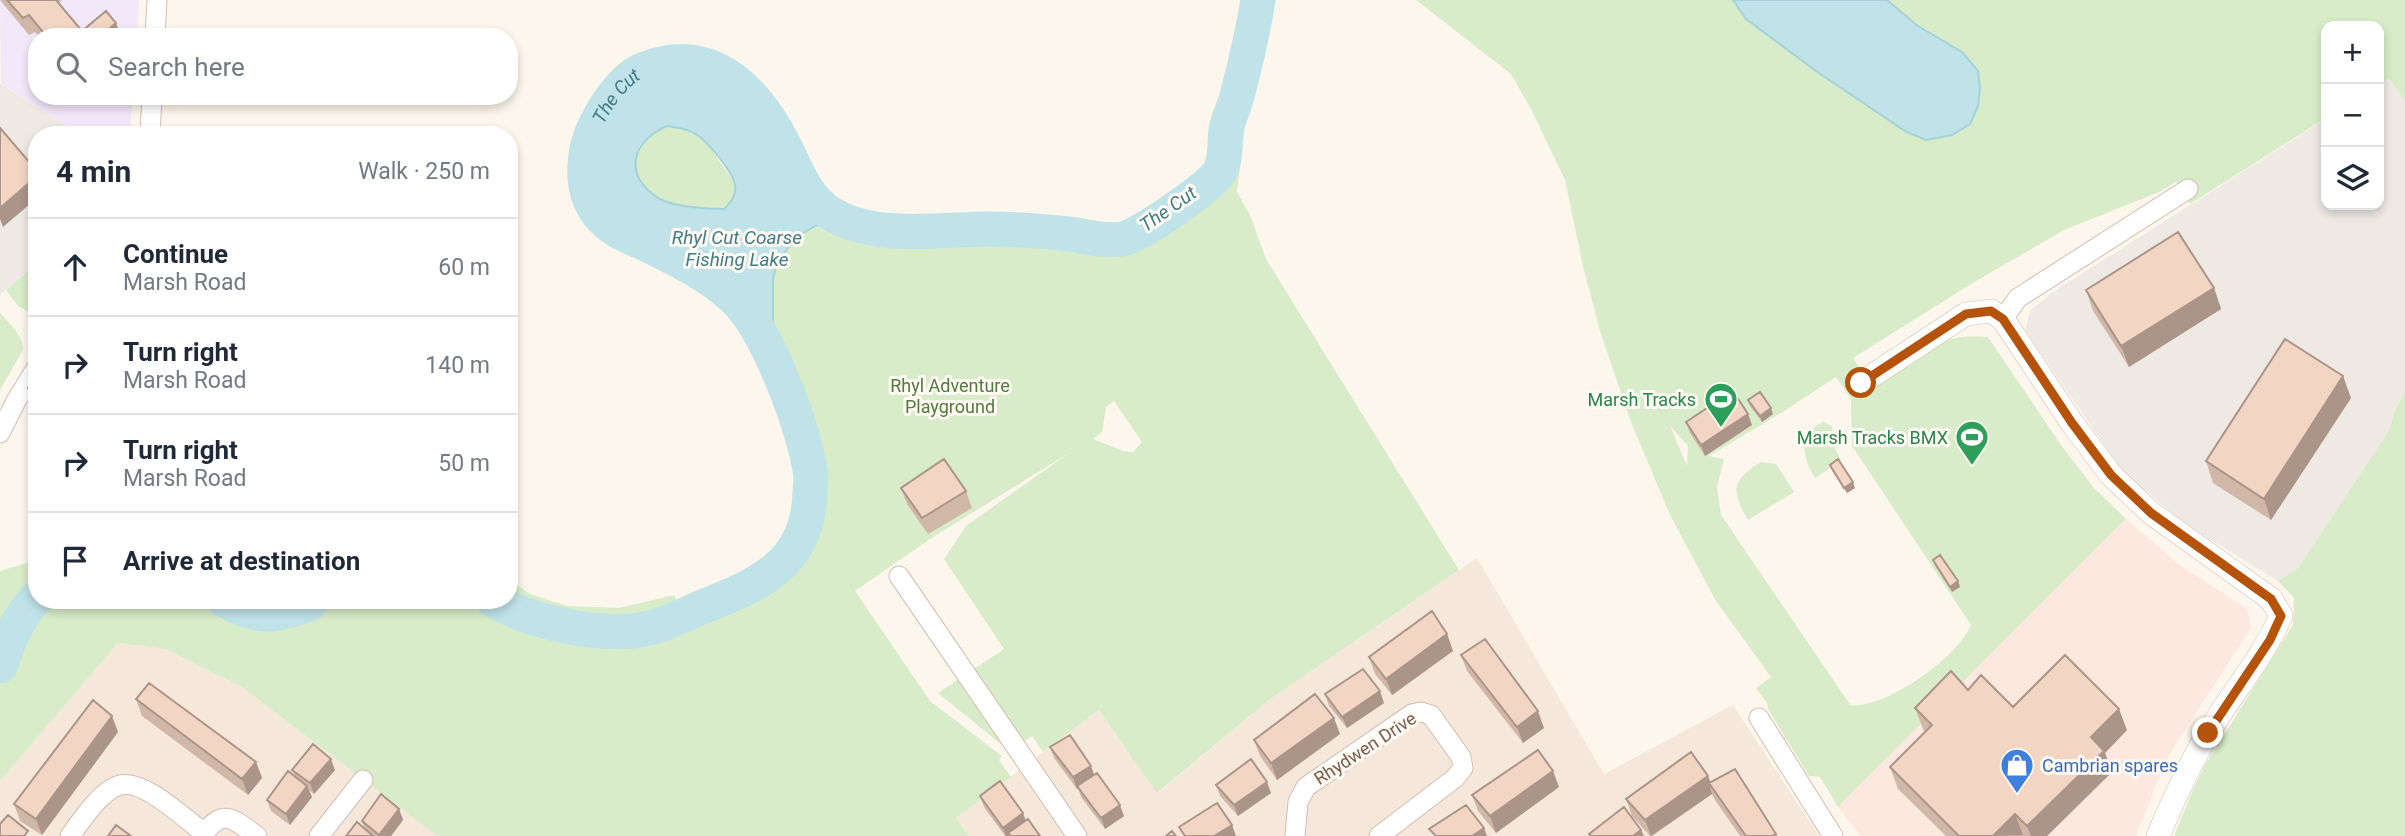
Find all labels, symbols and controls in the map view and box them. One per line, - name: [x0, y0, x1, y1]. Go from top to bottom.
- map controls: [2321, 21, 2384, 210]
- button: +: [2321, 21, 2384, 84]
- search box: [28, 28, 518, 105]
- icon: search: [52, 48, 90, 86]
- text: Search here: [108, 52, 245, 82]
- water label: The Cut: [587, 63, 645, 127]
- button: −: [2321, 84, 2384, 147]
- button: layers: [2321, 147, 2384, 210]
- text: 4 min: [56, 154, 131, 189]
- text: Walk · 250 m: [358, 158, 490, 185]
- water label: The Cut: [1135, 181, 1202, 237]
- water label: Rhyl Cut Coarse Fishing Lake: [672, 226, 802, 271]
- text: Continue: [123, 239, 228, 269]
- icon: ahead: [56, 248, 94, 286]
- text: 60 m: [438, 254, 490, 281]
- text: Marsh Road: [123, 269, 246, 296]
- text: Turn right: [123, 337, 238, 367]
- icon: right: [56, 346, 94, 384]
- text: 140 m: [425, 352, 490, 379]
- text: Marsh Road: [123, 367, 246, 394]
- route start: [1845, 367, 1876, 398]
- park label: Rhyl Adventure Playground: [890, 375, 1010, 417]
- sports icon: Marsh Tracks: [1702, 380, 1740, 429]
- place label: Marsh Tracks: [1588, 389, 1696, 410]
- sports icon: Marsh Tracks BMX: [1953, 418, 1991, 467]
- place label: Marsh Tracks BMX: [1797, 427, 1948, 448]
- text: Turn right: [123, 435, 238, 465]
- icon: right: [56, 444, 94, 482]
- text: 50 m: [438, 450, 490, 477]
- text: Marsh Road: [123, 465, 246, 492]
- icon: arrive: [56, 542, 94, 580]
- text: Arrive at destination: [123, 546, 360, 576]
- street label: Rhydwen Drive: [1310, 707, 1420, 789]
- route end: [2192, 717, 2223, 748]
- shop icon: Cambrian spares: [1998, 746, 2036, 795]
- place label: Cambrian spares: [2042, 755, 2178, 776]

